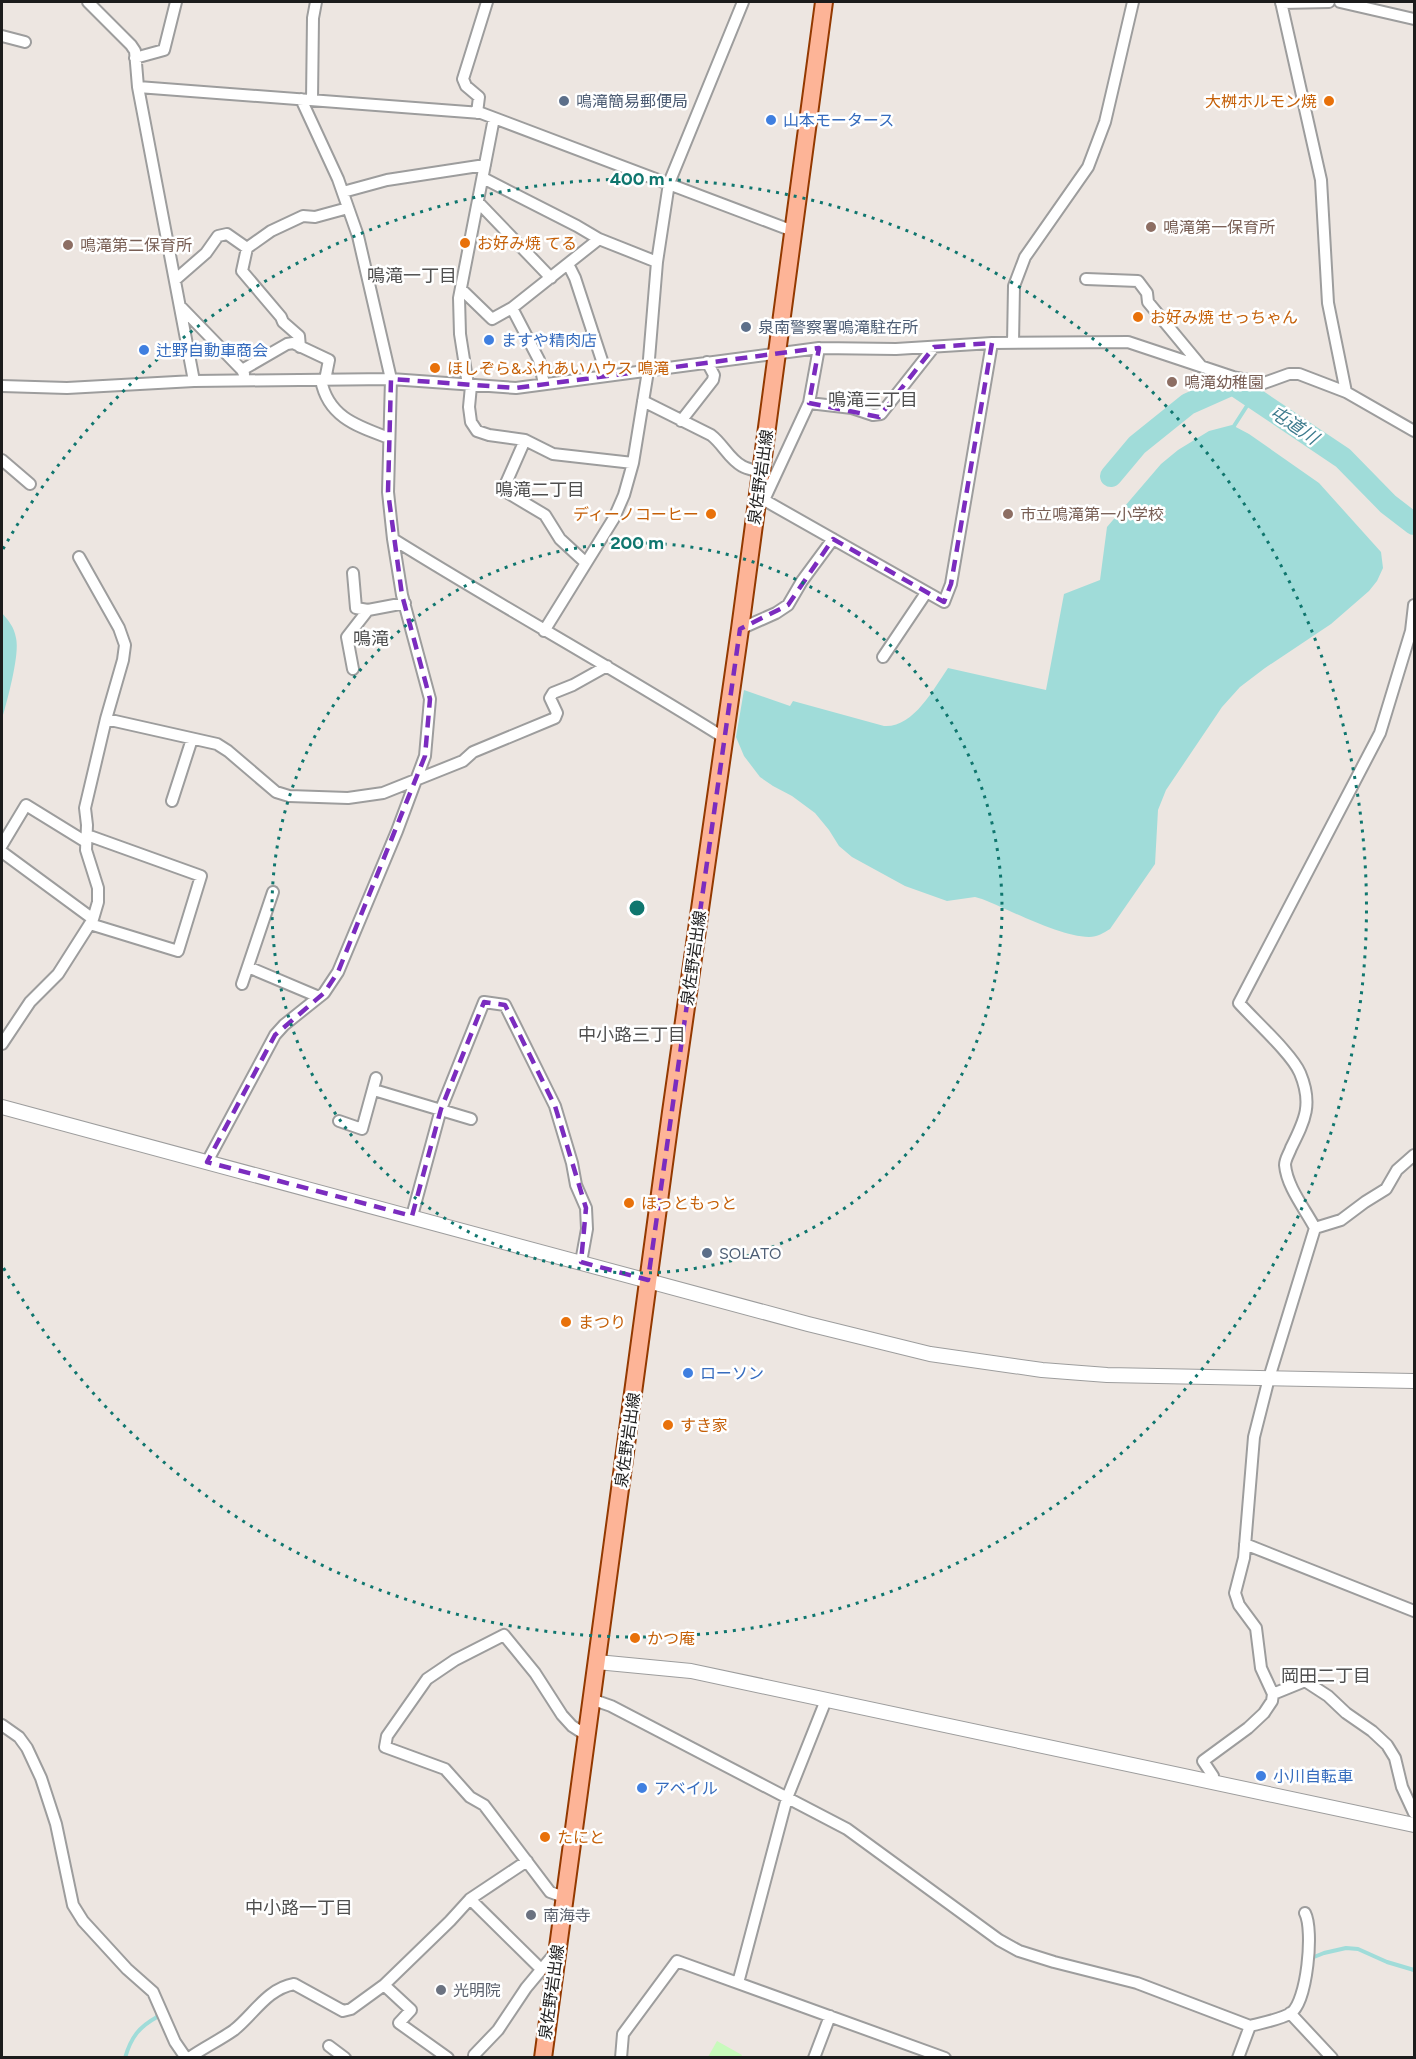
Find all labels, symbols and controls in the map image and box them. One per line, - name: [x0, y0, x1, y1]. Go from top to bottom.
- place label: 鳴滝簡易郵便局: [576, 92, 688, 111]
- place label: 大桝ホルモン焼: [1205, 92, 1317, 111]
- marker: 鳴滝簡易郵便局: [557, 94, 571, 108]
- marker: 大桝ホルモン焼: [1322, 94, 1336, 108]
- place label: 山本モータース: [783, 111, 894, 130]
- marker: 山本モータース: [764, 113, 778, 127]
- text: 400 m: [610, 168, 664, 190]
- place label: 鳴滝第一保育所: [1163, 218, 1275, 237]
- marker: 鳴滝第一保育所: [1144, 220, 1158, 234]
- place label: お好み焼 てる: [477, 234, 577, 253]
- place label: 鳴滝第二保育所: [80, 236, 192, 255]
- marker: お好み焼 てる: [458, 236, 472, 250]
- marker: 鳴滝第二保育所: [61, 238, 75, 252]
- district label: 鳴滝一丁目: [367, 265, 457, 287]
- place label: お好み焼 せっちゃん: [1150, 308, 1298, 327]
- marker: お好み焼 せっちゃん: [1131, 310, 1145, 324]
- place label: 泉南警察署鳴滝駐在所: [758, 318, 918, 337]
- marker: 泉南警察署鳴滝駐在所: [739, 320, 753, 334]
- place label: ますや精肉店: [501, 331, 597, 350]
- marker: ますや精肉店: [482, 333, 496, 347]
- place label: 辻野自動車商会: [156, 341, 268, 360]
- marker: 辻野自動車商会: [137, 343, 151, 357]
- place label: ほしぞら&ふれあいハウス 鳴滝: [447, 359, 669, 378]
- marker: ほしぞら&ふれあいハウス 鳴滝: [428, 361, 442, 375]
- place label: 鳴滝幼稚園: [1184, 373, 1264, 392]
- marker: 鳴滝幼稚園: [1165, 375, 1179, 389]
- district label: 鳴滝三丁目: [828, 389, 918, 411]
- water label: 屯道川: [1265, 401, 1324, 450]
- street label: 泉佐野岩出線: [744, 428, 777, 526]
- district label: 鳴滝二丁目: [495, 479, 585, 501]
- place label: ディーノコーヒー: [573, 505, 699, 524]
- place label: 市立鳴滝第一小学校: [1020, 505, 1164, 524]
- marker: ディーノコーヒー: [704, 507, 718, 521]
- marker: 市立鳴滝第一小学校: [1001, 507, 1015, 521]
- text: 200 m: [610, 532, 664, 554]
- district label: 鳴滝: [353, 628, 389, 650]
- centre of rings: [627, 898, 647, 918]
- street label: 泉佐野岩出線: [677, 909, 710, 1007]
- district label: 中小路三丁目: [578, 1024, 686, 1046]
- place label: ほっともっと: [641, 1194, 737, 1213]
- marker: ほっともっと: [622, 1196, 636, 1210]
- place label: SOLATO: [719, 1244, 781, 1263]
- marker: SOLATO: [700, 1246, 714, 1260]
- place label: まつり: [578, 1313, 626, 1332]
- marker: まつり: [559, 1315, 573, 1329]
- place label: ローソン: [700, 1364, 764, 1383]
- marker: ローソン: [681, 1366, 695, 1380]
- street label: 泉佐野岩出線: [611, 1391, 644, 1489]
- place label: すき家: [680, 1416, 728, 1435]
- marker: すき家: [661, 1418, 675, 1432]
- place label: かつ庵: [647, 1629, 695, 1648]
- marker: かつ庵: [628, 1631, 642, 1645]
- district label: 岡田二丁目: [1281, 1665, 1371, 1687]
- place label: 小川自転車: [1273, 1767, 1353, 1786]
- marker: 小川自転車: [1254, 1769, 1268, 1783]
- place label: アベイル: [654, 1779, 718, 1798]
- marker: アベイル: [635, 1781, 649, 1795]
- place label: たにと: [557, 1828, 605, 1847]
- marker: たにと: [538, 1830, 552, 1844]
- district label: 中小路一丁目: [245, 1897, 353, 1919]
- place label: 南海寺: [543, 1906, 591, 1925]
- marker: 南海寺: [524, 1908, 538, 1922]
- street label: 泉佐野岩出線: [535, 1943, 568, 2041]
- place label: 光明院: [453, 1981, 501, 2000]
- marker: 光明院: [434, 1983, 448, 1997]

